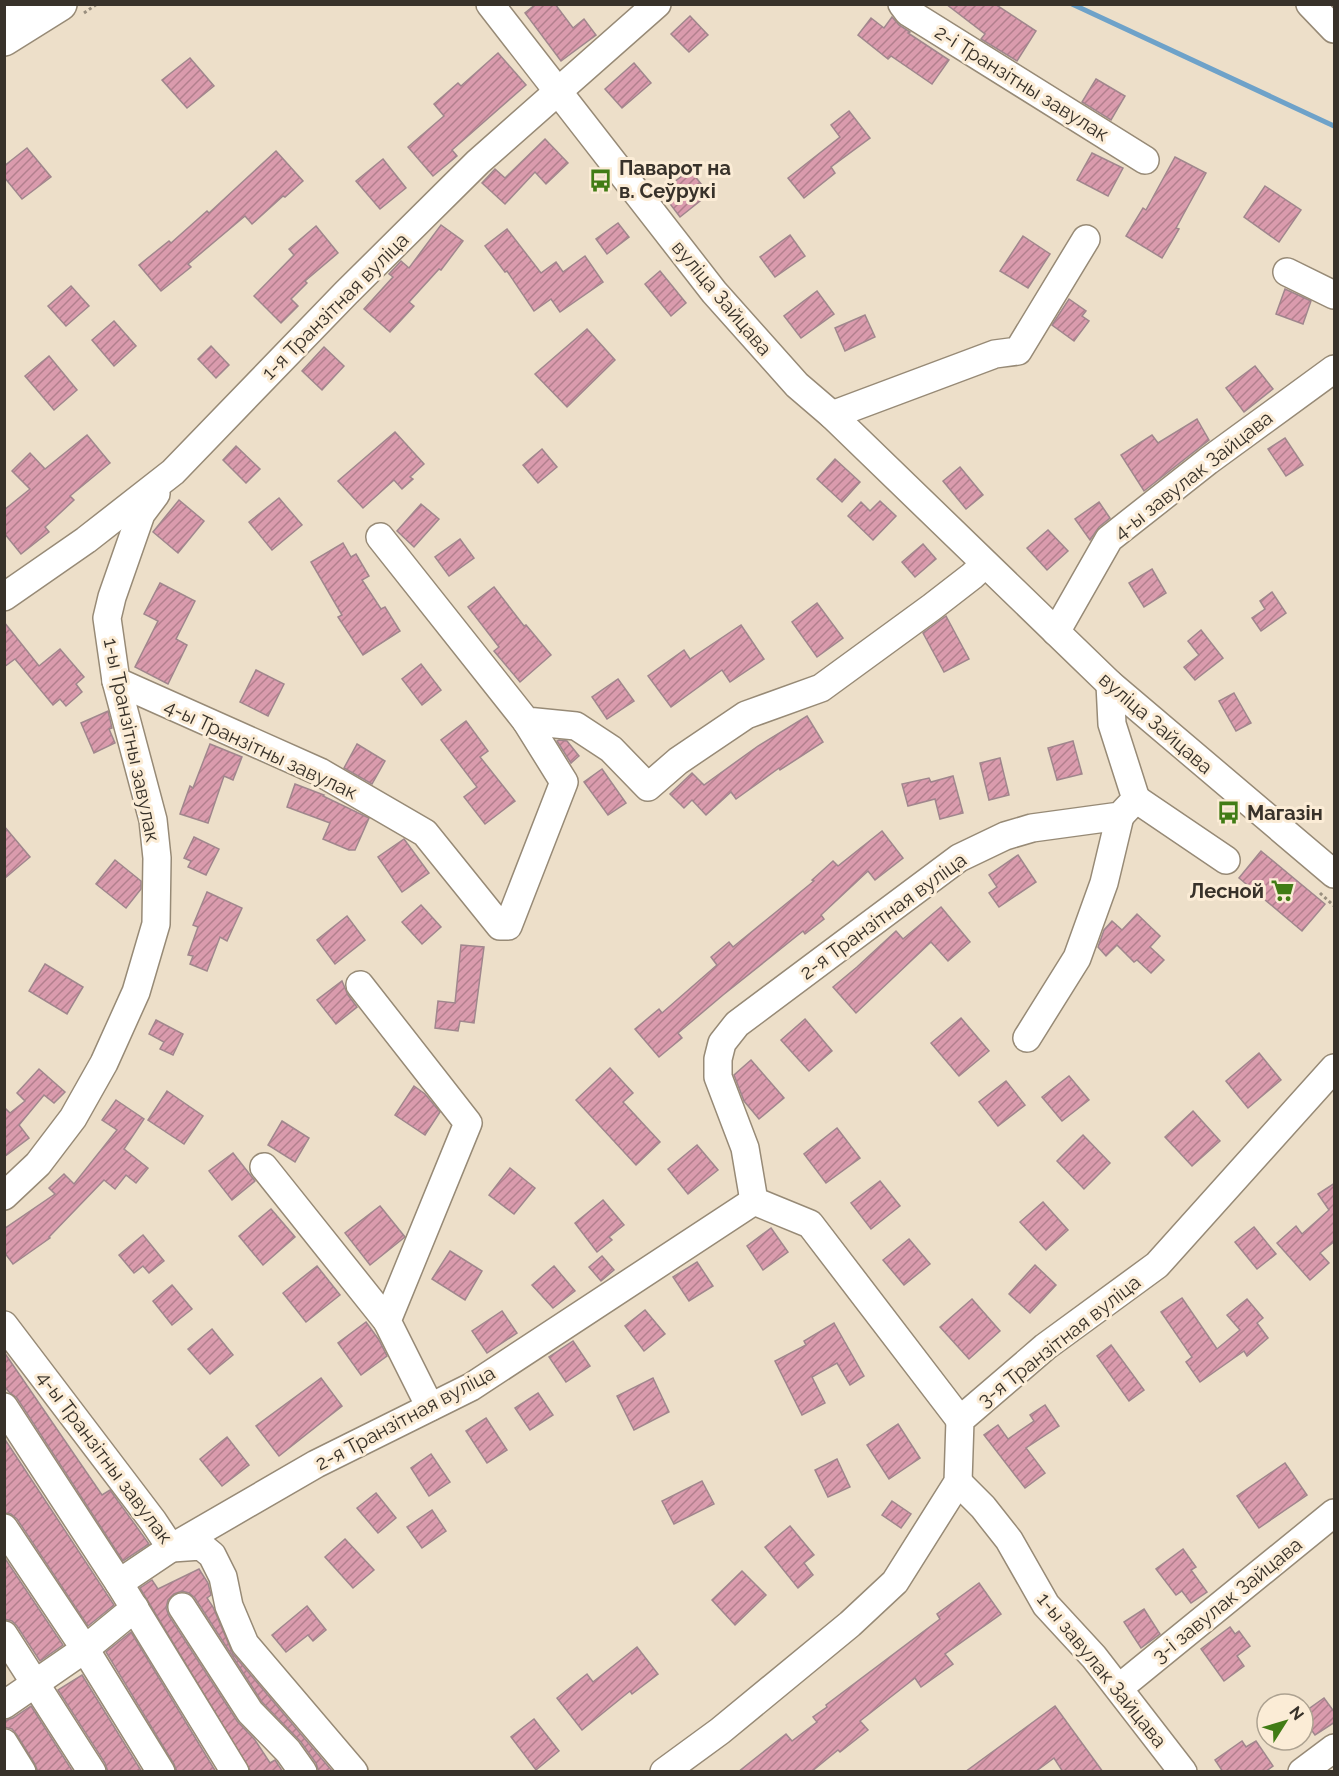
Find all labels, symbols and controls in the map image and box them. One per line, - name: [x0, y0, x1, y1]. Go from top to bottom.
- street label: 2-і Транзітны завулак: [931, 20, 1113, 146]
- place label: Паварот на в. Сеўрукі: [619, 156, 731, 203]
- bus stop icon: Паварот на в. Сеўрукі: [588, 167, 614, 193]
- street label: 1-я Транзітная вуліца: [257, 228, 413, 384]
- street label: вуліца Зайцава: [667, 236, 777, 360]
- street label: 4-ы завулак Зайцава: [1109, 405, 1277, 545]
- street label: 1-ы Транзітны завулак: [99, 636, 165, 844]
- street label: вуліца Зайцава: [1094, 667, 1218, 779]
- street label: 4-ы Транзітны завулак: [161, 694, 361, 804]
- bus stop icon: Магазін: [1216, 800, 1242, 826]
- place label: Магазін: [1247, 801, 1323, 825]
- street label: 2-я Транзітная вуліца: [795, 848, 971, 984]
- supermarket icon: Лесной: [1269, 878, 1295, 904]
- place label: Лесной: [1190, 879, 1264, 903]
- street label: 3-я Транзітная вуліца: [973, 1270, 1145, 1412]
- street label: 2-я Транзітная вуліца: [311, 1360, 499, 1476]
- street label: 4-ы Транзітны завулак: [32, 1366, 178, 1548]
- street label: 3-і завулак Зайцава: [1147, 1532, 1307, 1668]
- street label: 1-ы завулак Зайцава: [1032, 1588, 1172, 1752]
- north arrow: [1255, 1692, 1315, 1752]
- text: N: [1285, 1703, 1308, 1724]

